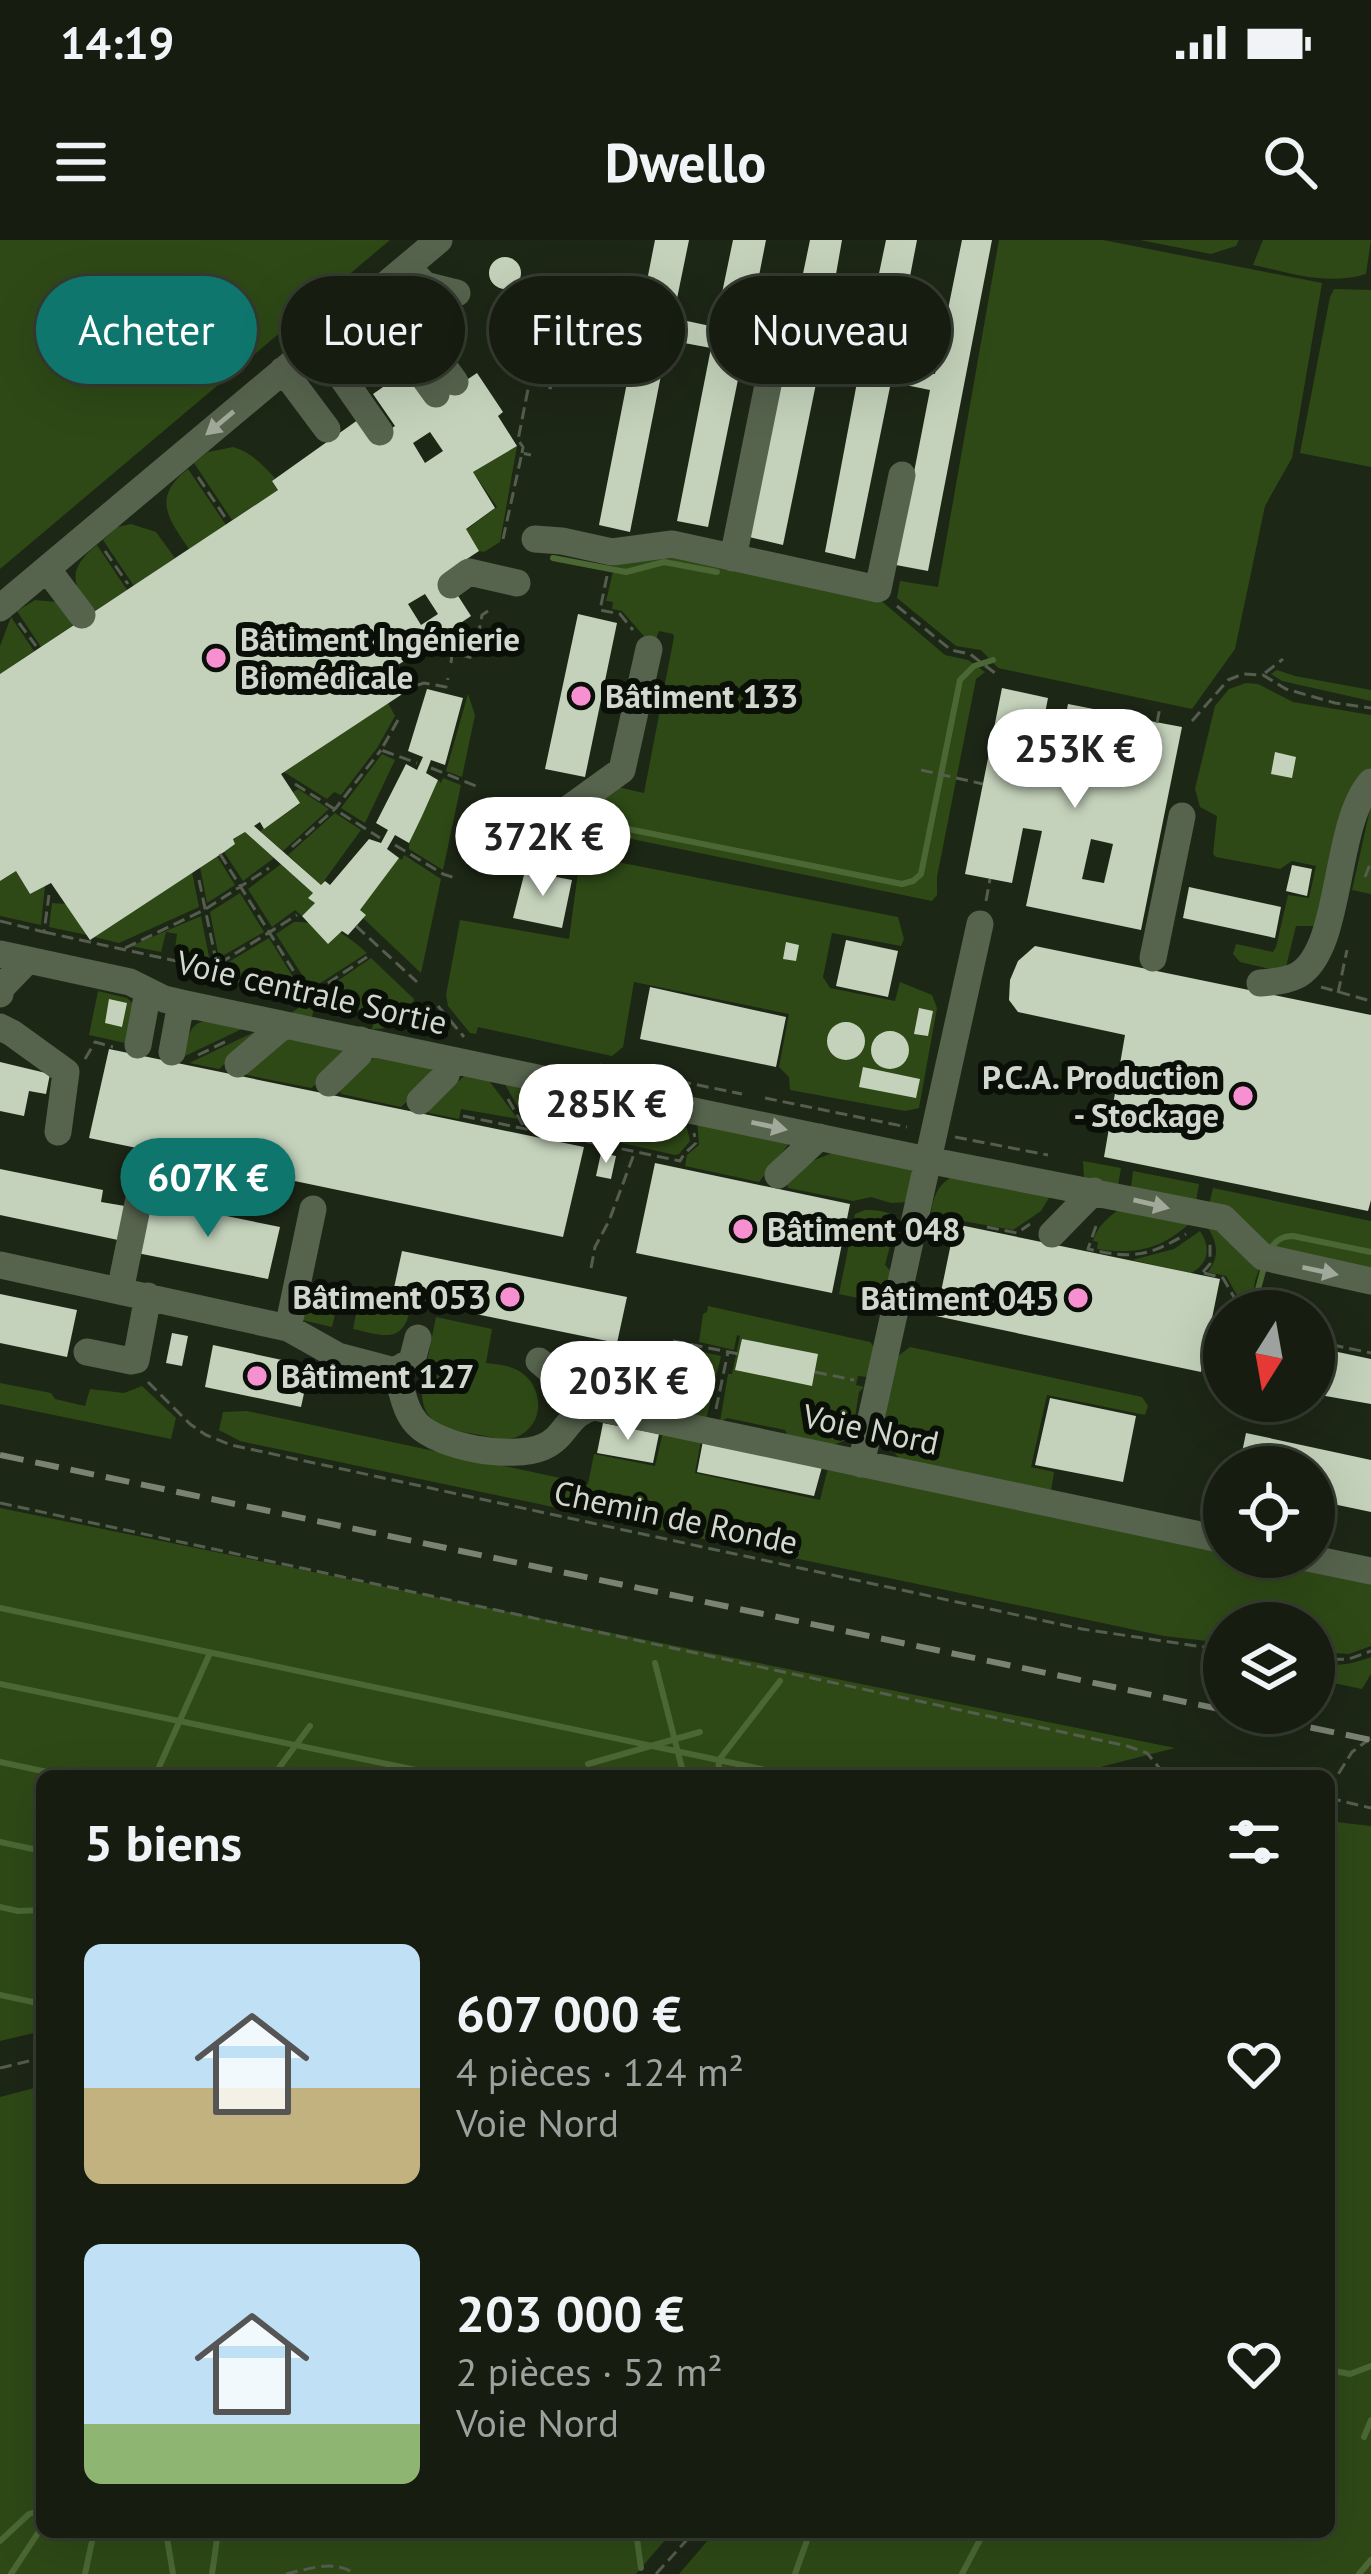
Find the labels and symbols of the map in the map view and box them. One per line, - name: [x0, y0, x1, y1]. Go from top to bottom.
- one-way arrow: [205, 409, 235, 435]
- place label: Bâtiment Ingénierie Biomédicale: [240, 617, 520, 698]
- marker: Bâtiment Ingénierie Biomédicale: [203, 645, 229, 671]
- place label: Bâtiment 133: [605, 674, 799, 717]
- marker: Bâtiment 133: [568, 683, 594, 709]
- pin: 253K €: [977, 709, 1173, 811]
- pin: 372K €: [445, 797, 641, 899]
- street label: Voie centrale Sortie: [172, 939, 451, 1044]
- place label: P.C.A. Production - Stockage: [982, 1055, 1219, 1136]
- pin: 285K €: [508, 1064, 704, 1166]
- marker: P.C.A. Production - Stockage: [1230, 1083, 1256, 1109]
- one-way arrow: [750, 1118, 788, 1137]
- pin: 607K €: [110, 1138, 306, 1240]
- one-way arrow: [1133, 1195, 1171, 1214]
- place label: Bâtiment 048: [767, 1207, 961, 1250]
- marker: Bâtiment 048: [730, 1216, 756, 1242]
- one-way arrow: [1302, 1262, 1340, 1281]
- place label: Bâtiment 053: [292, 1275, 486, 1318]
- place label: Bâtiment 045: [860, 1276, 1054, 1319]
- marker: Bâtiment 053: [497, 1284, 523, 1310]
- marker: Bâtiment 045: [1065, 1285, 1091, 1311]
- north arrow: [1203, 1290, 1335, 1422]
- pin: 203K €: [530, 1341, 726, 1443]
- place label: Bâtiment 127: [281, 1354, 475, 1397]
- marker: Bâtiment 127: [244, 1363, 270, 1389]
- street label: Voie Nord: [798, 1393, 943, 1464]
- street label: Chemin de Ronde: [550, 1470, 802, 1563]

